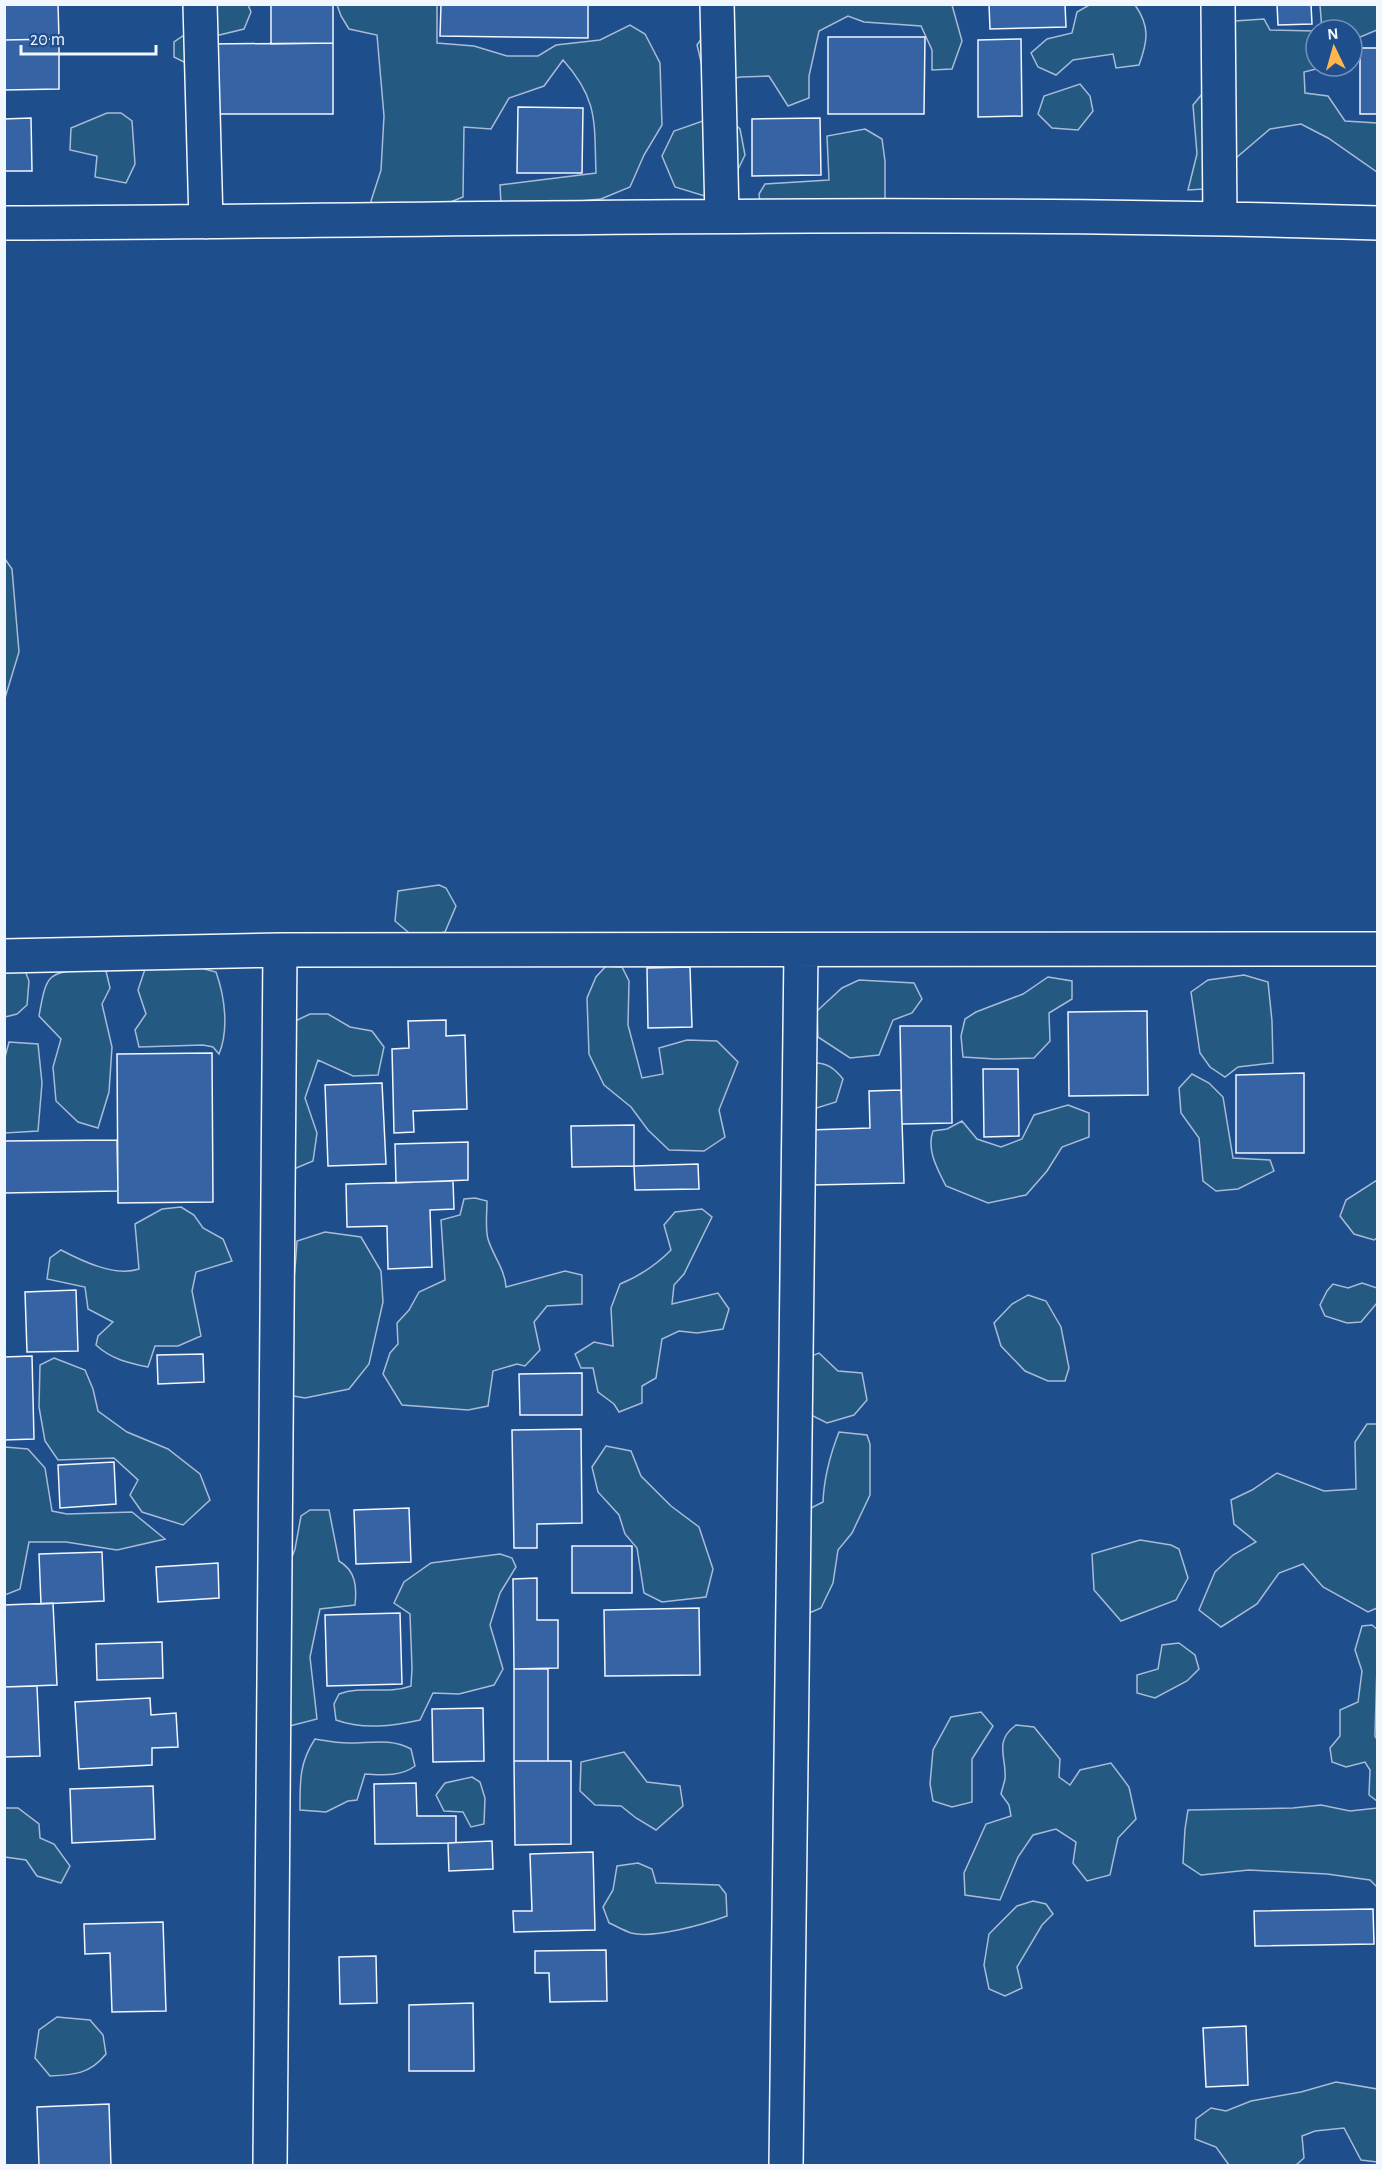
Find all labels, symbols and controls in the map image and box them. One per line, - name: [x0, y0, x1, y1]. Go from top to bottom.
- scale bar: [21, 18, 156, 56]
- north arrow: [1304, 18, 1364, 78]
- text: N: [1327, 26, 1339, 43]
- text: 20 m: [30, 31, 65, 49]

